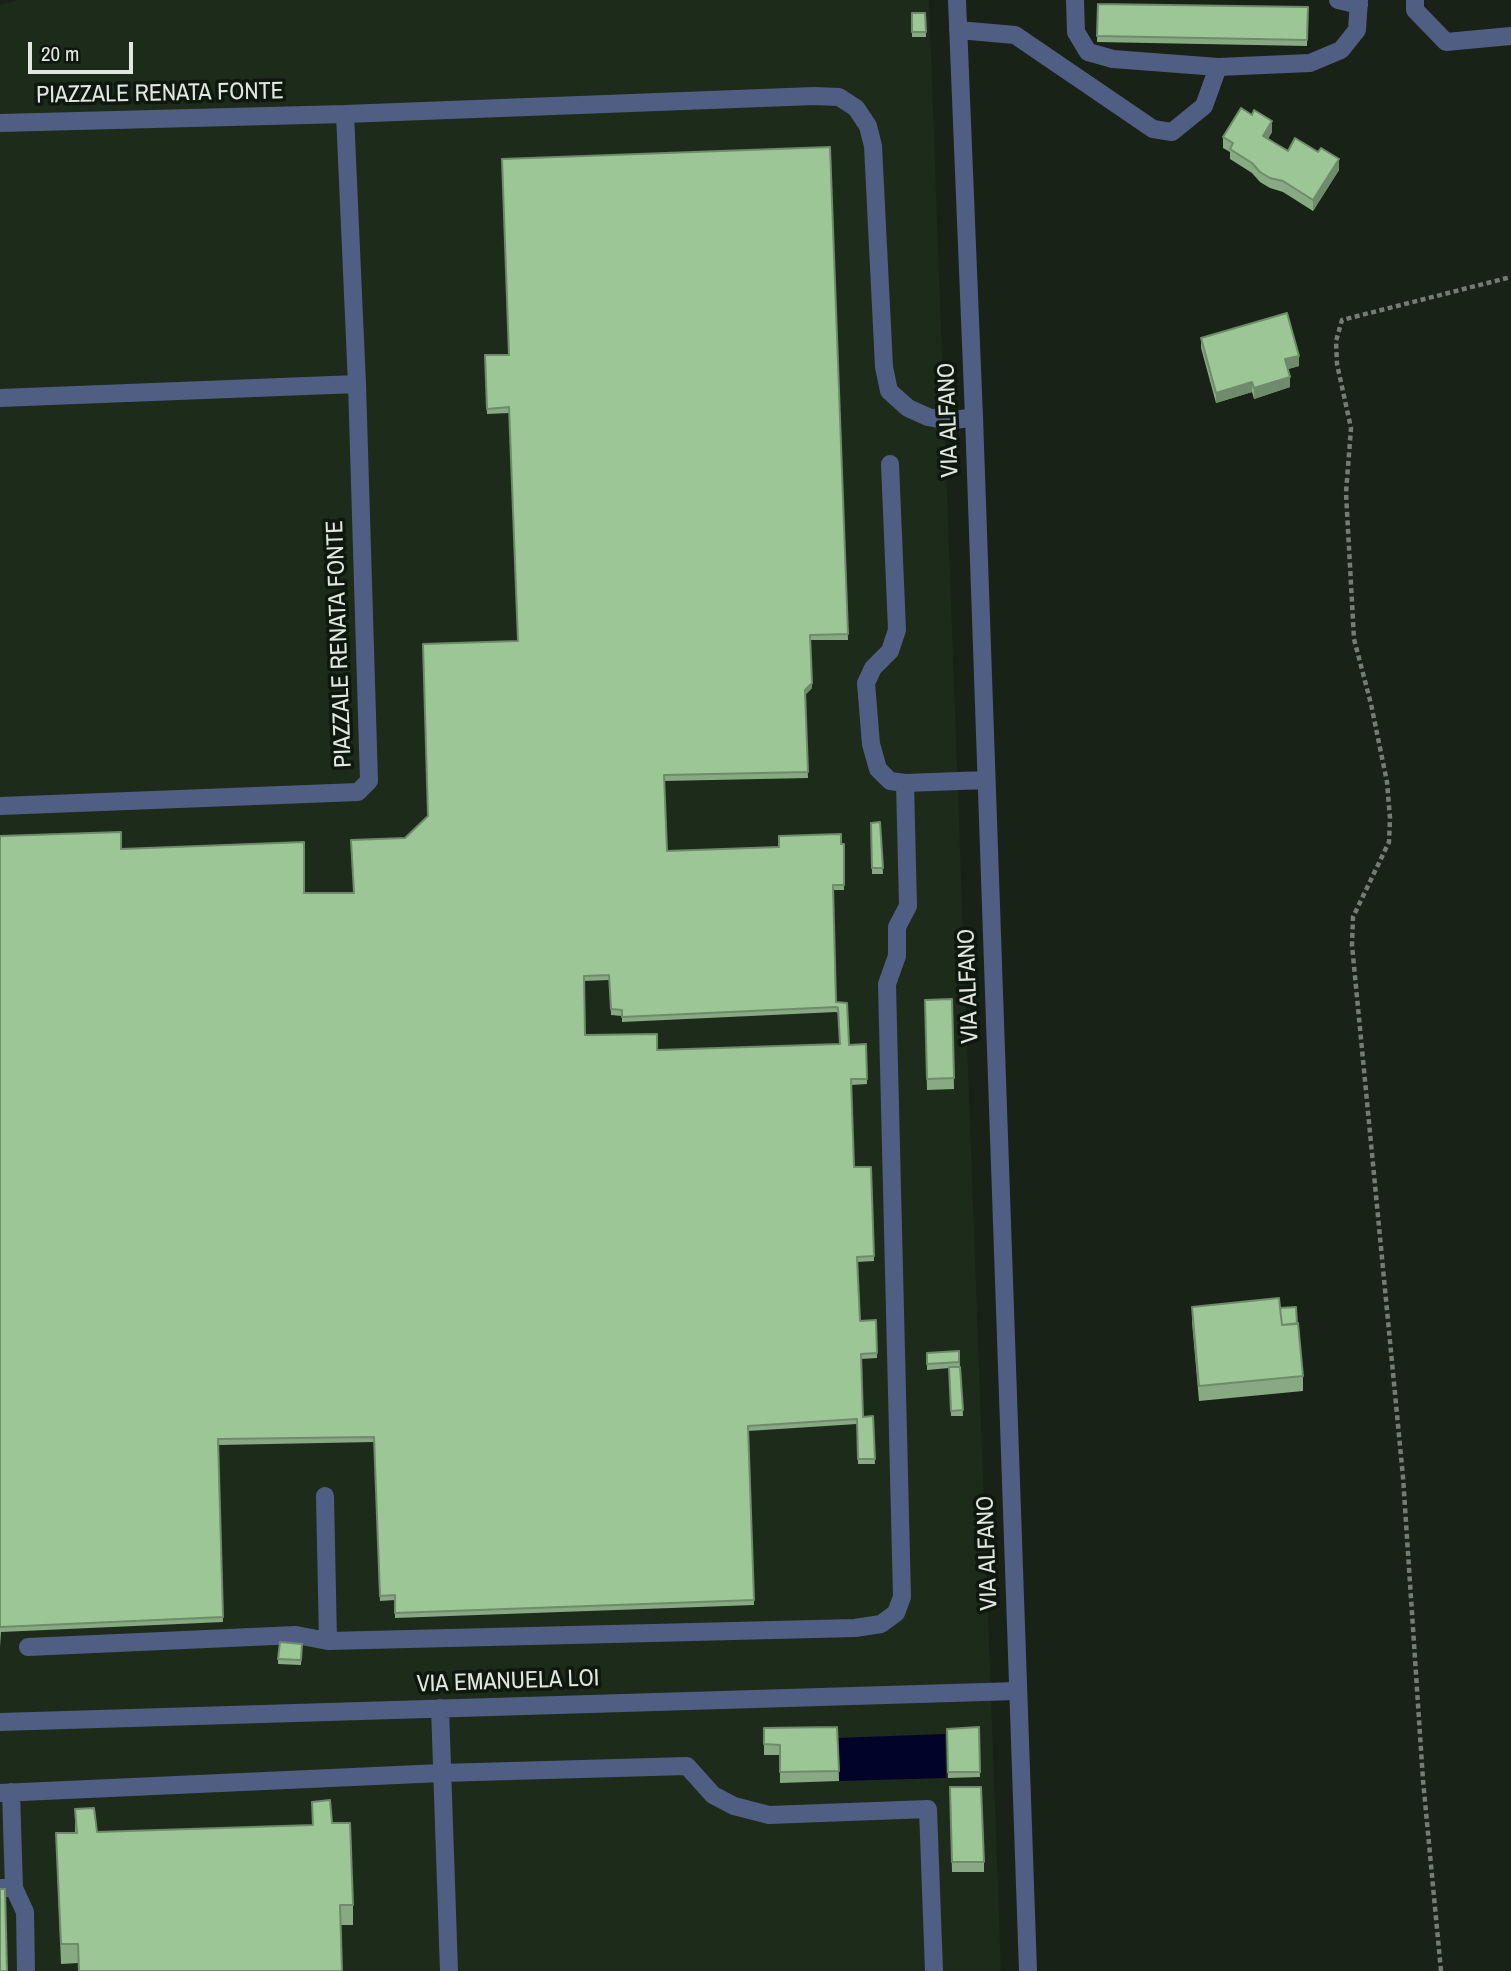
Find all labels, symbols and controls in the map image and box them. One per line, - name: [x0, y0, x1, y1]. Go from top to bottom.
- scale bar: [32, 28, 136, 72]
- text: 20 m: [41, 39, 79, 68]
- street label: PIAZZALE RENATA FONTE: [36, 77, 284, 111]
- street label: VIA ALFANO: [933, 362, 965, 478]
- street label: PIAZZALE RENATA FONTE: [321, 520, 359, 768]
- street label: VIA ALFANO: [953, 928, 985, 1044]
- street label: VIA ALFANO: [972, 1495, 1004, 1611]
- street label: VIA EMANUELA LOI: [416, 1664, 600, 1700]

